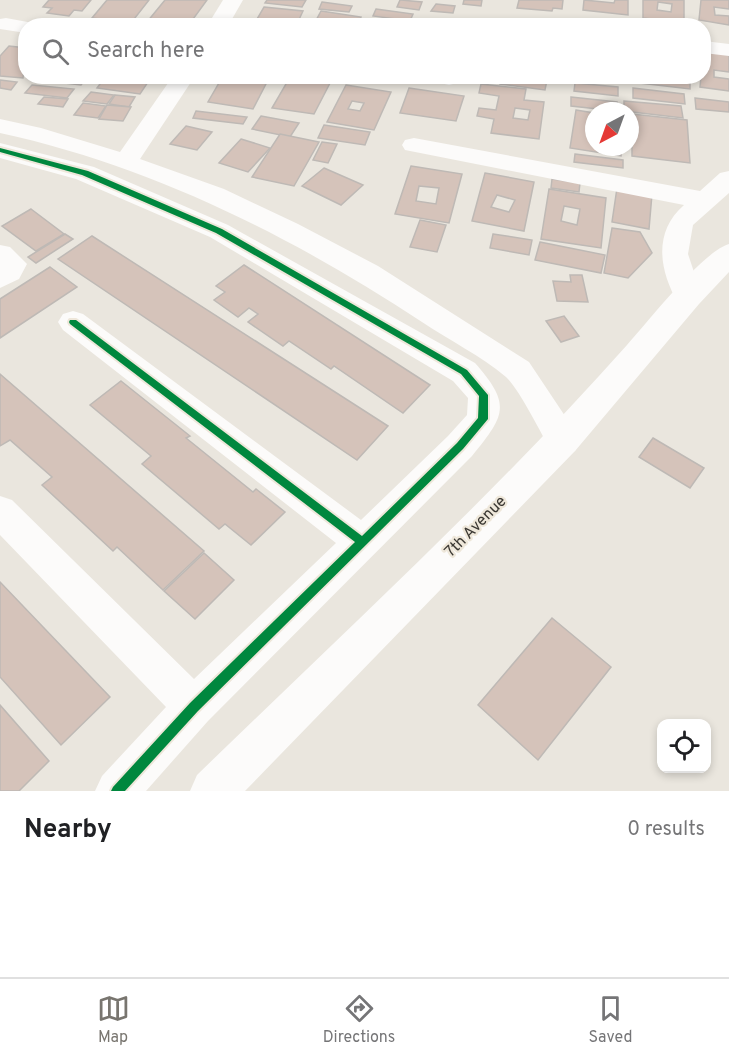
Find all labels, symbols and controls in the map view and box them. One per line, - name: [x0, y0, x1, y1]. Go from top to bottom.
- search box: [18, 18, 711, 84]
- icon: search: [39, 35, 72, 68]
- text: Search here: [87, 38, 205, 65]
- north arrow: [585, 102, 639, 156]
- street label: 7th Avenue: [441, 492, 511, 562]
- map controls: [657, 719, 711, 773]
- button: locate: [657, 719, 711, 773]
- text: Nearby: [24, 814, 112, 847]
- text: 0 results: [627, 817, 705, 843]
- tab: Map: [97, 992, 130, 1048]
- tab: Directions: [323, 992, 395, 1048]
- tab: Saved: [588, 992, 632, 1048]

